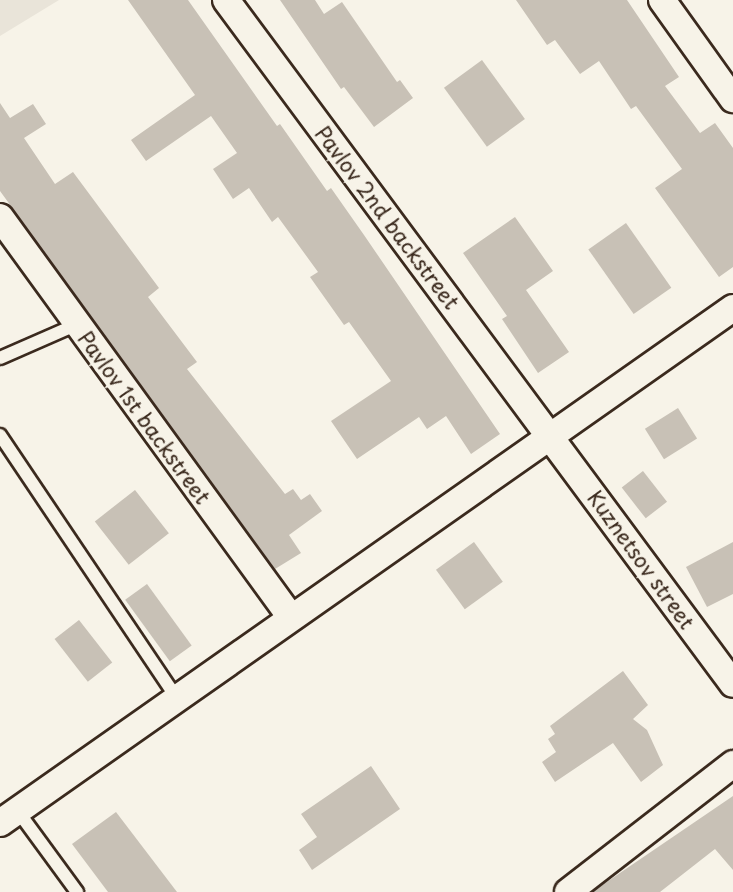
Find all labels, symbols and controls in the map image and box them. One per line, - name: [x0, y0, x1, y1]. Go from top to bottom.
- street label: Pavlov 2nd backstreet: [311, 120, 465, 314]
- street label: Pavlov 1st backstreet: [73, 324, 217, 510]
- street label: Kuznetsov street: [583, 484, 701, 634]

